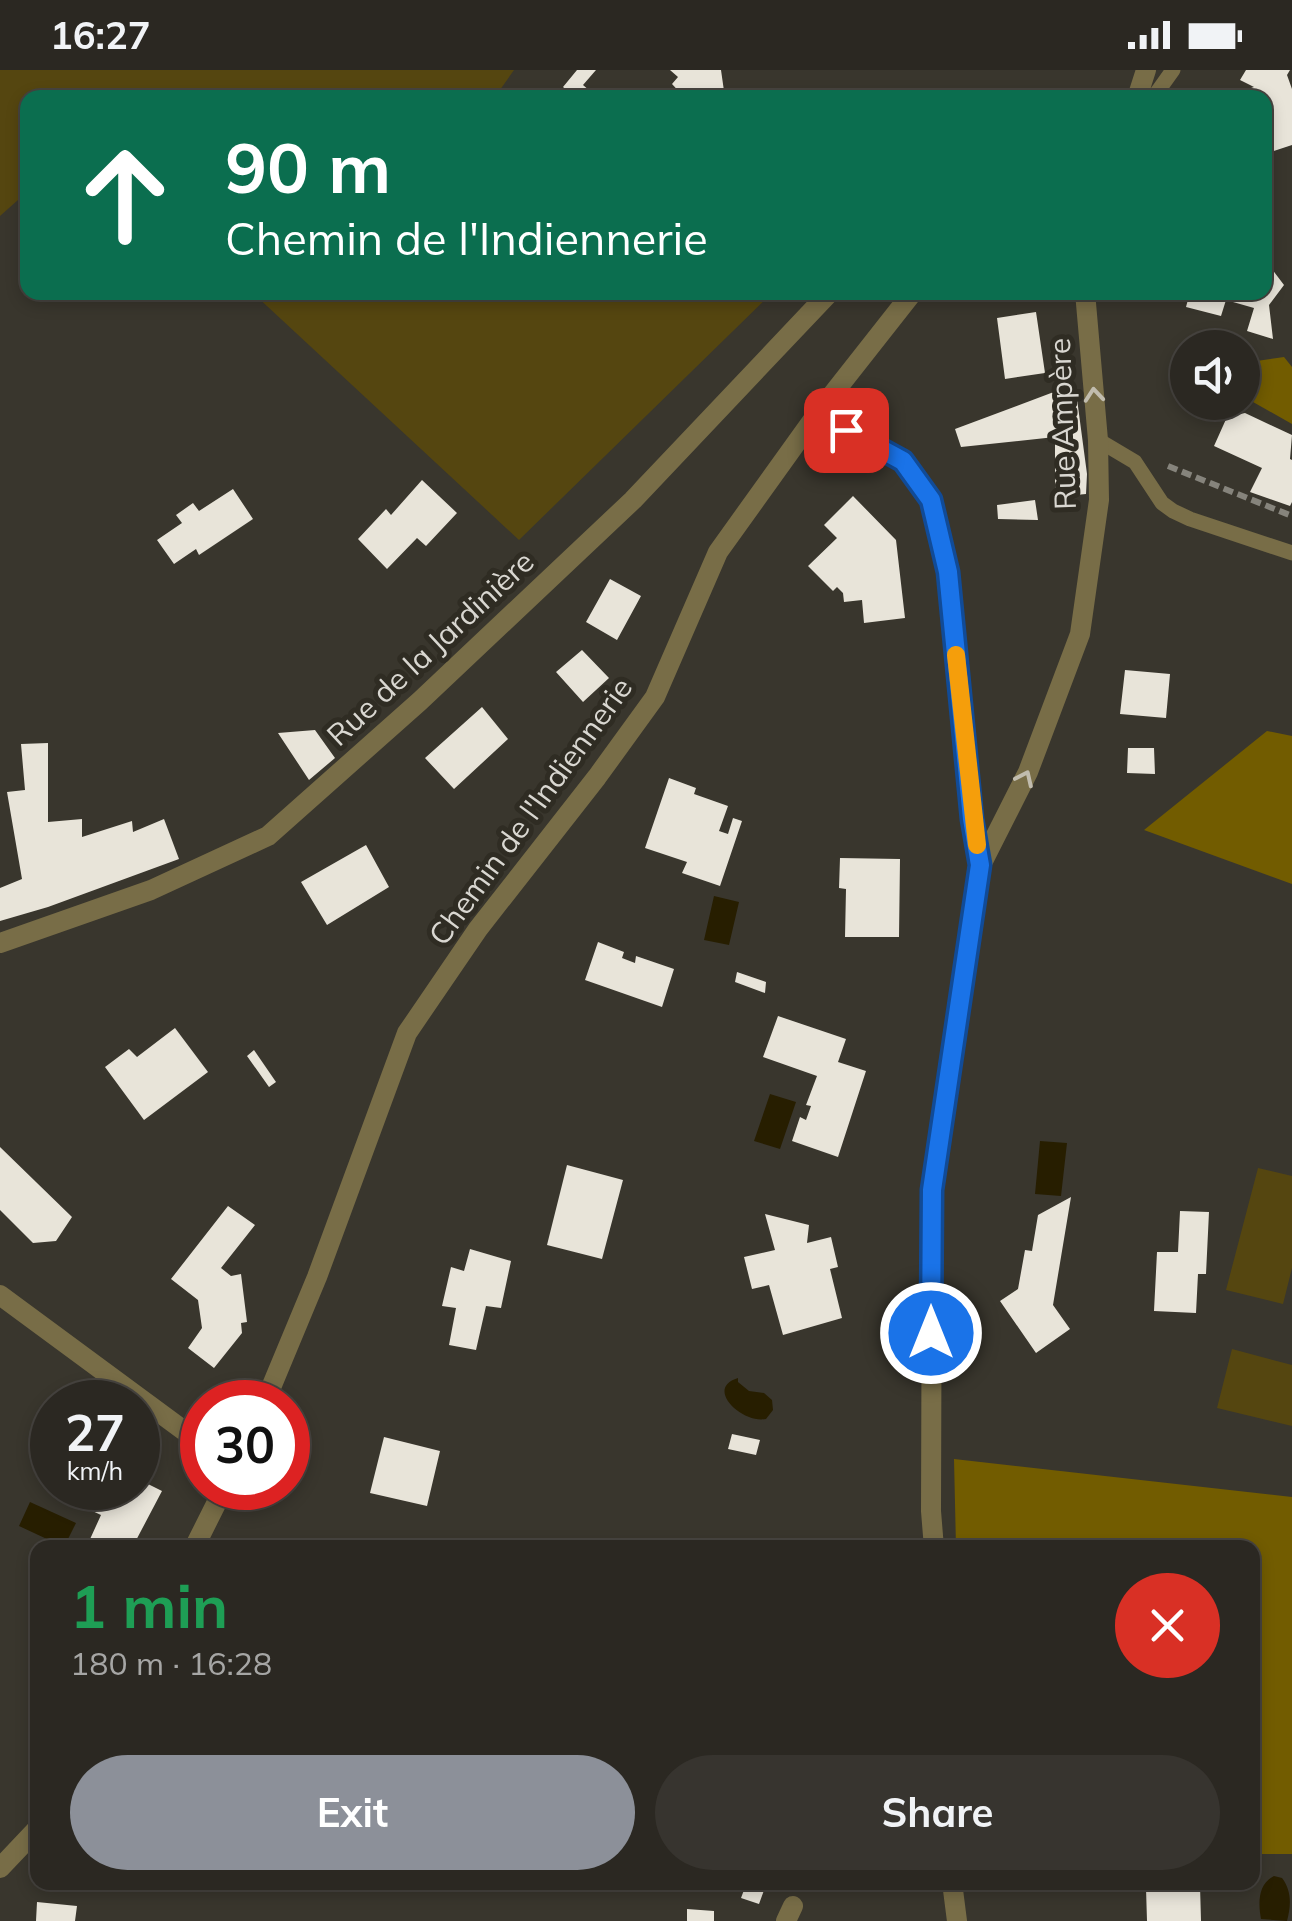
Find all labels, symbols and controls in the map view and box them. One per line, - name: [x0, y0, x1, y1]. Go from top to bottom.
- text: 16:27: [50, 11, 151, 59]
- text: 90 m: [225, 123, 391, 211]
- icon: ahead: [60, 130, 190, 260]
- text: Chemin de l'Indiennerie: [225, 210, 708, 266]
- map controls: [1170, 330, 1260, 420]
- button: sound: [1170, 330, 1260, 420]
- street label: Rue Ampère: [1040, 337, 1084, 511]
- one-way arrow: [1084, 387, 1106, 403]
- pin: [804, 388, 889, 473]
- icon: arrive: [819, 403, 874, 458]
- street label: Rue de la Jardinière: [319, 542, 541, 754]
- street label: Chemin de l'Indiennerie: [420, 670, 640, 952]
- one-way arrow: [1012, 770, 1032, 788]
- position arrow: [879, 1281, 983, 1385]
- speed limit sign: 30: [180, 1380, 310, 1510]
- text: 27: [65, 1401, 125, 1464]
- text: km/h: [67, 1455, 123, 1486]
- text: 1 min: [70, 1568, 228, 1643]
- button: close: [1115, 1573, 1220, 1678]
- text: 180 m · 16:28: [70, 1643, 272, 1683]
- button: Exit: [70, 1755, 635, 1870]
- button: Share: [655, 1755, 1220, 1870]

